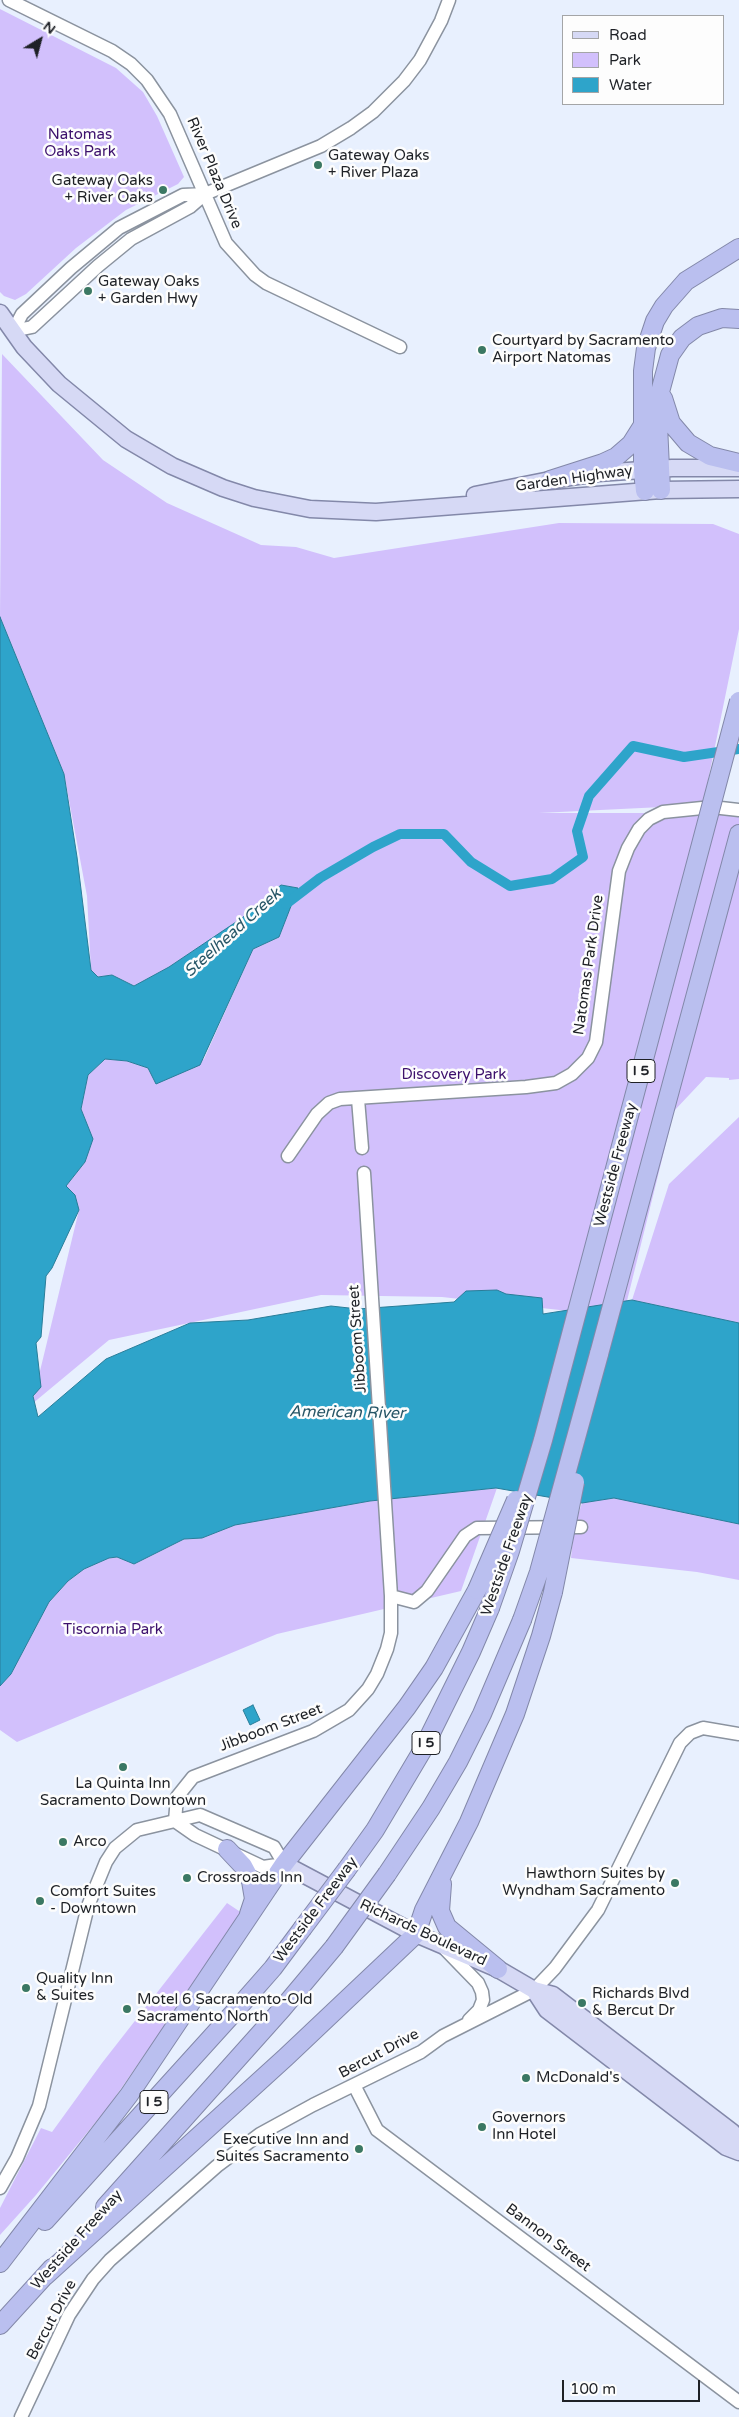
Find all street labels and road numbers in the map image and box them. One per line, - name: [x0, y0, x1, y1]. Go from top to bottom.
- street label: River Plaza Drive: [182, 115, 246, 231]
- street label: Garden Highway: [514, 462, 634, 496]
- street label: Natomas Park Drive: [570, 894, 608, 1036]
- road number: I 5: [627, 1060, 655, 1082]
- street label: Westside Freeway: [591, 1101, 641, 1229]
- street label: Jibboom Street: [345, 1284, 371, 1394]
- street label: Westside Freeway: [478, 1492, 536, 1618]
- street label: Jibboom Street: [217, 1700, 325, 1756]
- road number: I 5: [412, 1732, 440, 1755]
- street label: Westside Freeway: [270, 1854, 362, 1966]
- street label: Richards Boulevard: [357, 1896, 489, 1970]
- street label: Bercut Drive: [336, 2025, 422, 2083]
- road number: I 5: [140, 2090, 168, 2114]
- street label: Westside Freeway: [28, 2186, 126, 2294]
- street label: Bannon Street: [502, 2200, 594, 2276]
- street label: Bercut Drive: [23, 2277, 81, 2363]

